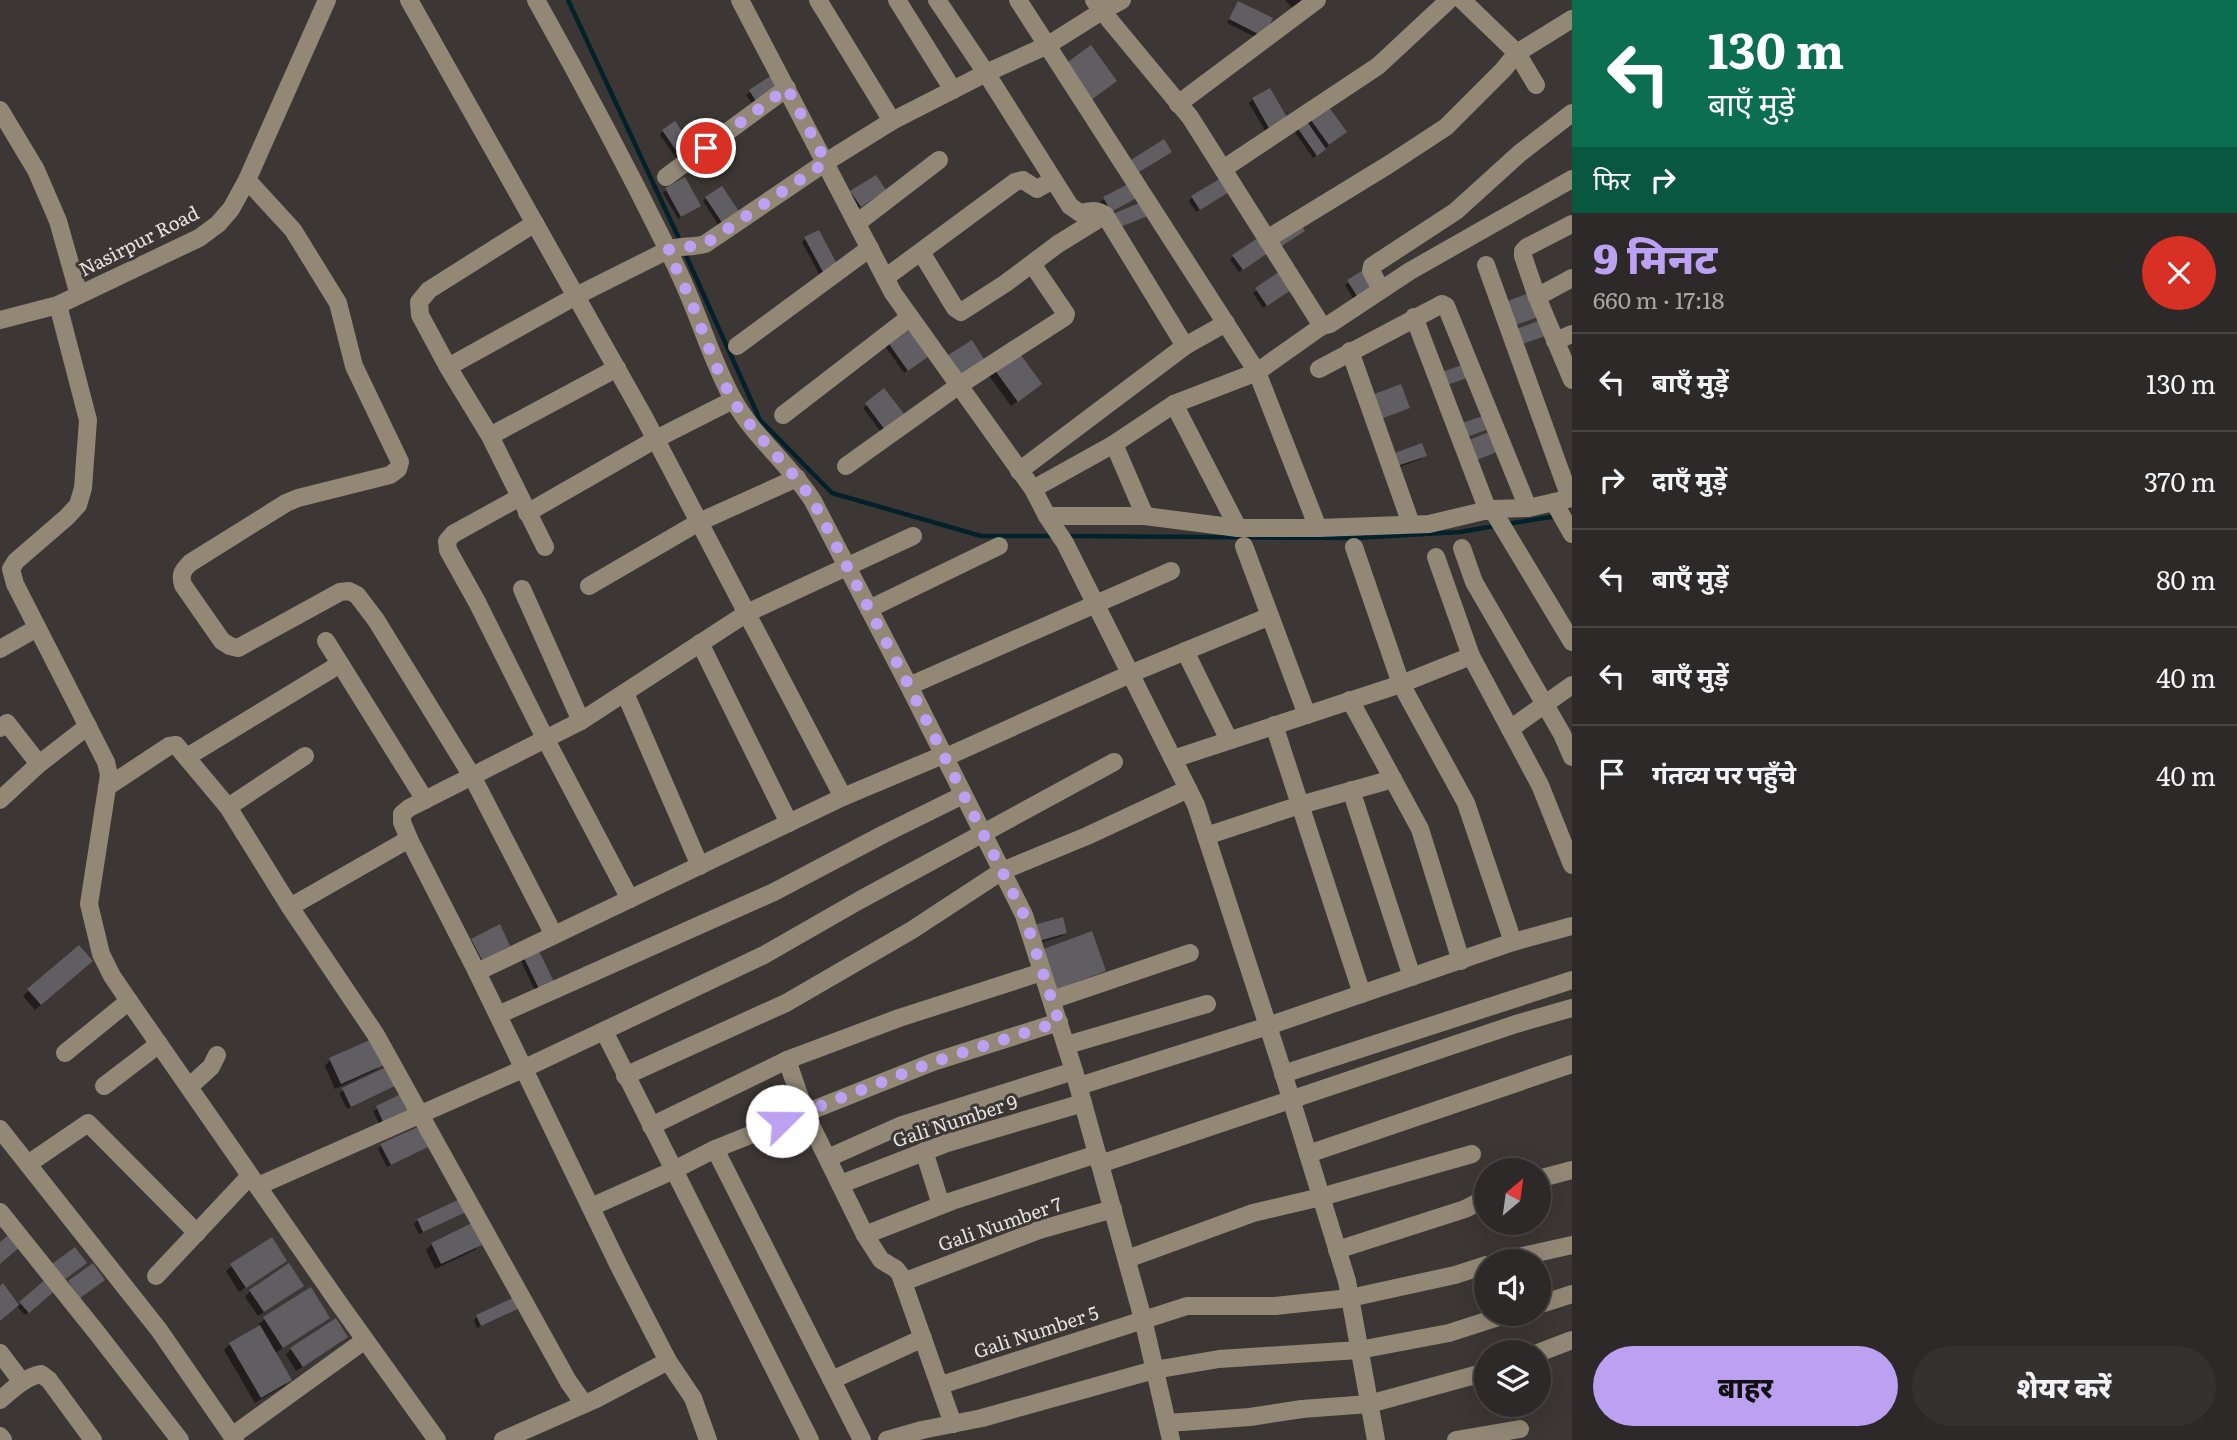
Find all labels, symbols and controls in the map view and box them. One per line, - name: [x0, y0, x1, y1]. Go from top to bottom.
- text: 130 m: [1708, 11, 1844, 84]
- icon: left: [1593, 28, 1684, 119]
- text: बाएँ मुड़ें: [1708, 78, 1795, 126]
- pin: [676, 118, 736, 178]
- icon: arrive: [687, 129, 725, 167]
- text: फिर: [1593, 159, 1630, 198]
- icon: right: [1644, 161, 1682, 199]
- street label: Nasirpur Road: [74, 198, 204, 282]
- text: 9 मिनट: [1593, 225, 1717, 287]
- button: close: [2142, 236, 2216, 310]
- text: 660 m · 17:18: [1593, 282, 1724, 316]
- text: बाएँ मुड़ें: [1652, 361, 1729, 400]
- icon: left: [1593, 363, 1631, 401]
- text: 130 m: [2146, 363, 2216, 402]
- text: दाएँ मुड़ें: [1652, 459, 1727, 498]
- icon: right: [1593, 461, 1631, 499]
- text: 370 m: [2144, 461, 2216, 500]
- text: बाएँ मुड़ें: [1652, 557, 1729, 596]
- icon: left: [1593, 559, 1631, 597]
- text: 80 m: [2156, 559, 2216, 598]
- text: बाएँ मुड़ें: [1652, 655, 1729, 694]
- icon: left: [1593, 657, 1631, 695]
- text: 40 m: [2156, 657, 2216, 696]
- text: गंतव्य पर पहुँचे: [1652, 753, 1796, 792]
- icon: arrive: [1593, 755, 1631, 793]
- text: 40 m: [2156, 755, 2216, 794]
- position arrow: [745, 1084, 819, 1158]
- street label: Gali Number 9: [889, 1087, 1021, 1153]
- north arrow: [1474, 1158, 1550, 1236]
- map controls: [1474, 1158, 1551, 1417]
- street label: Gali Number 7: [934, 1189, 1066, 1257]
- button: sound: [1474, 1249, 1551, 1326]
- street label: Gali Number 5: [970, 1298, 1102, 1364]
- button: layers: [1474, 1340, 1551, 1417]
- button: बाहर: [1593, 1346, 1898, 1426]
- button: शेयर करें: [1912, 1346, 2216, 1426]

